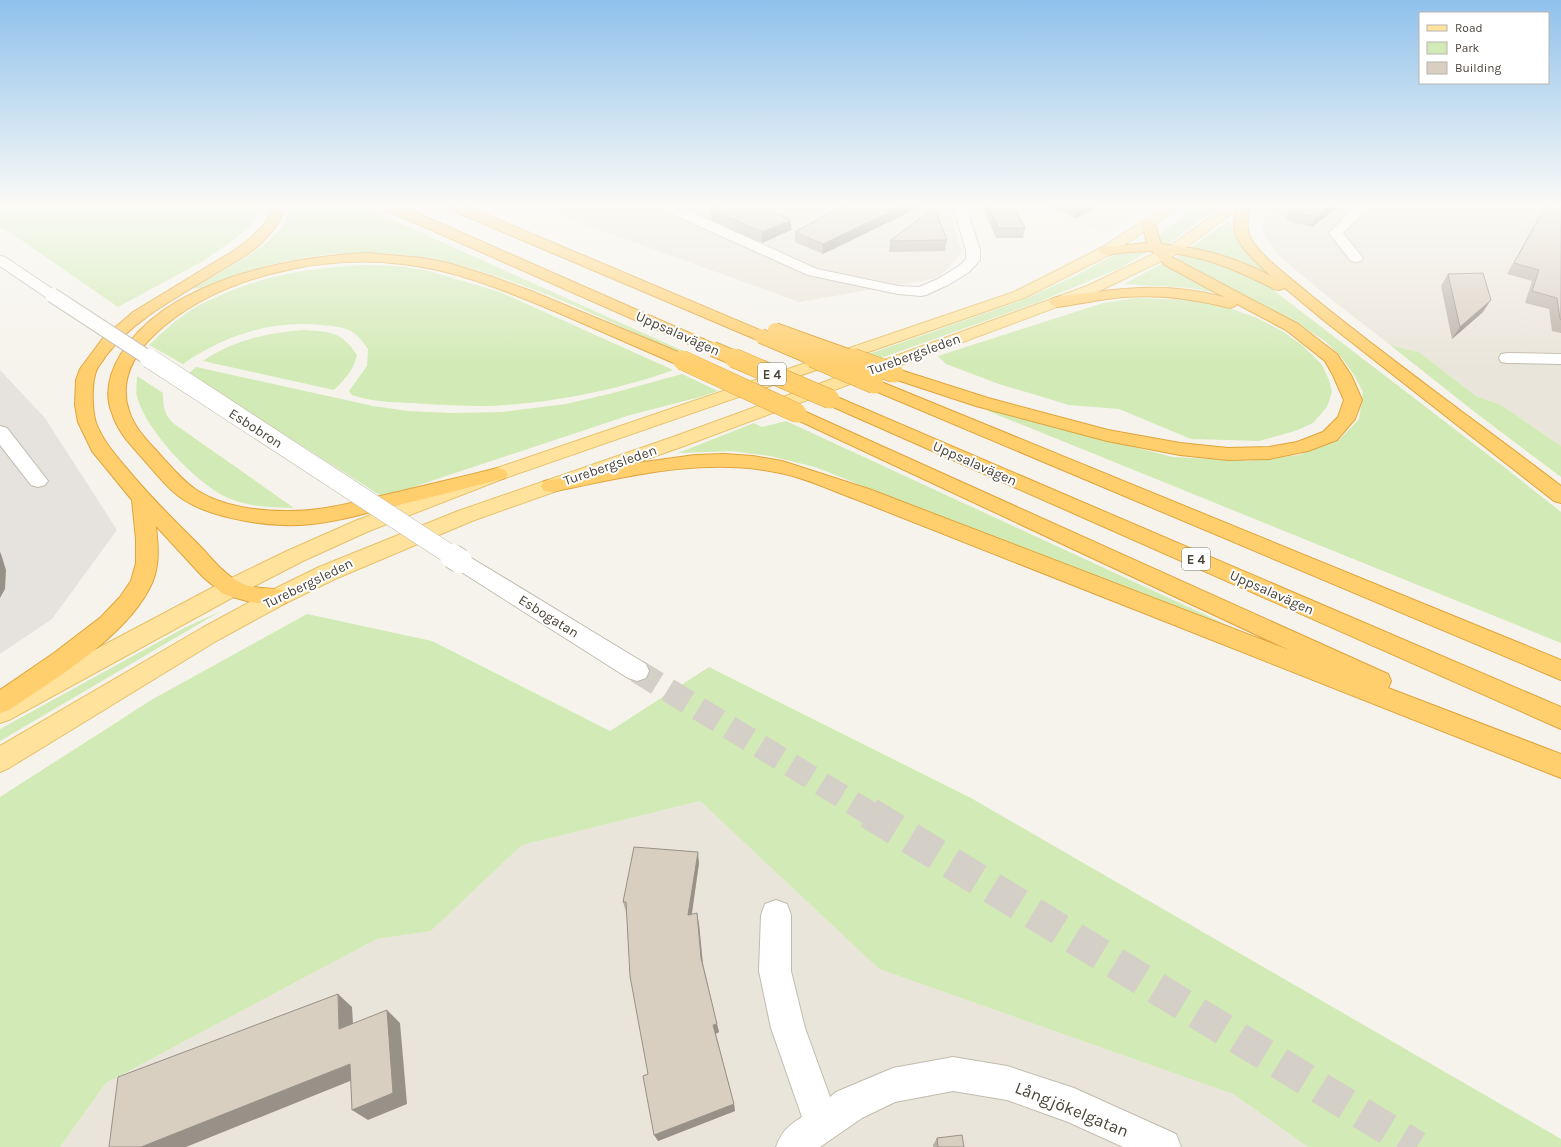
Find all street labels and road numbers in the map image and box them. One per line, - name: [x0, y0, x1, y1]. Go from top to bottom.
- street label: Uppsalavägen: [633, 307, 723, 360]
- street label: Turebergsleden: [866, 330, 963, 379]
- road number: E 4: [758, 363, 786, 385]
- street label: Esbobron: [226, 405, 286, 452]
- street label: Uppsalavägen: [930, 437, 1020, 490]
- street label: Turebergsleden: [561, 442, 659, 489]
- road number: E 4: [1182, 548, 1210, 570]
- street label: Turebergsleden: [261, 554, 356, 612]
- street label: Uppsalavägen: [1227, 566, 1317, 619]
- street label: Esbogatan: [515, 591, 582, 642]
- street label: Långjökelgatan: [1012, 1077, 1132, 1141]

